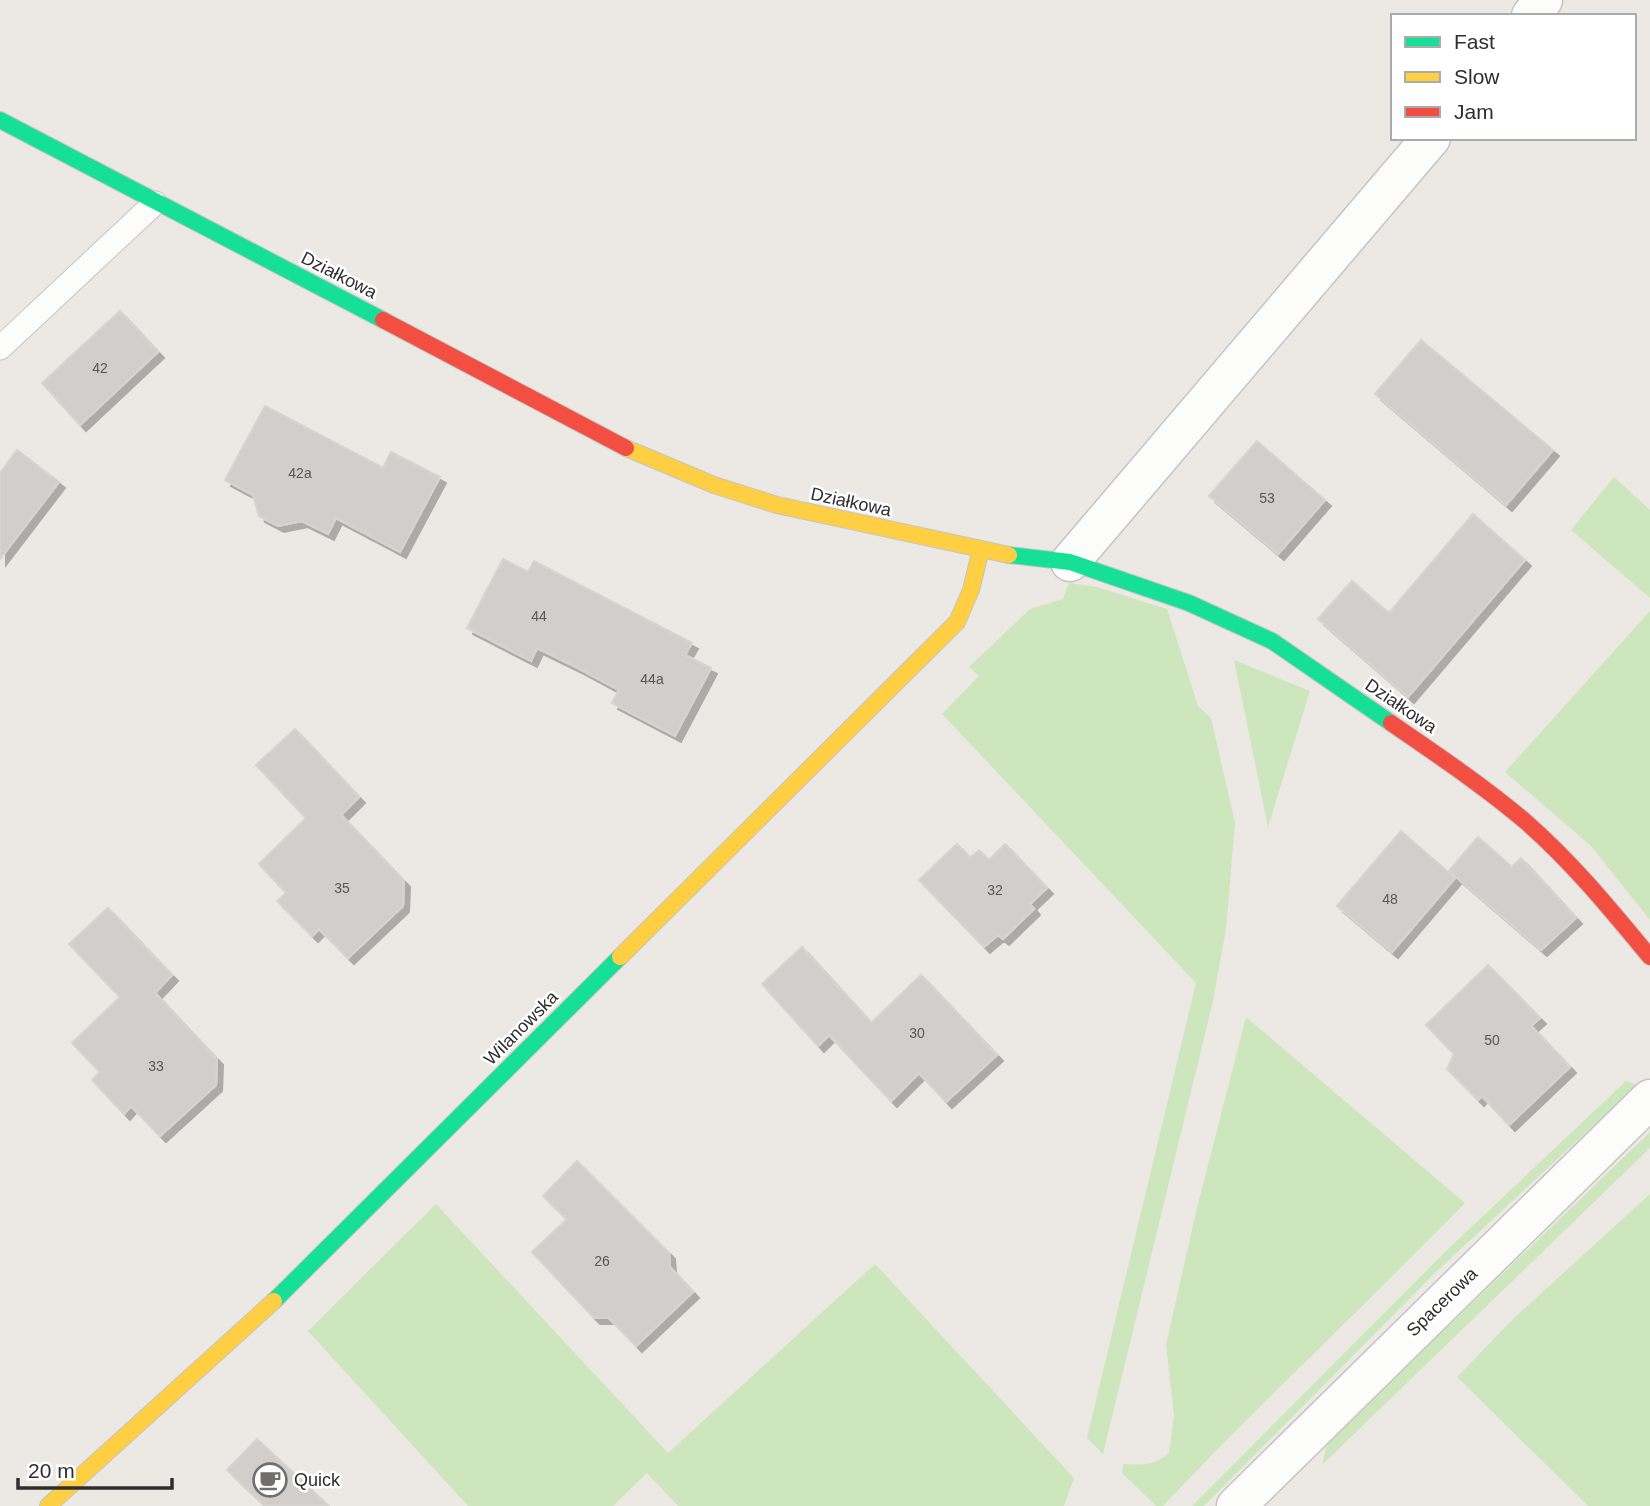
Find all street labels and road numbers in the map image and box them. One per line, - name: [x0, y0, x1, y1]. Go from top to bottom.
- street label: Działkowa: [298, 247, 381, 303]
- street label: Działkowa: [809, 484, 894, 521]
- street label: Działkowa: [1361, 675, 1441, 738]
- street label: Wilanowska: [480, 986, 563, 1069]
- street label: Spacerowa: [1403, 1263, 1482, 1340]

